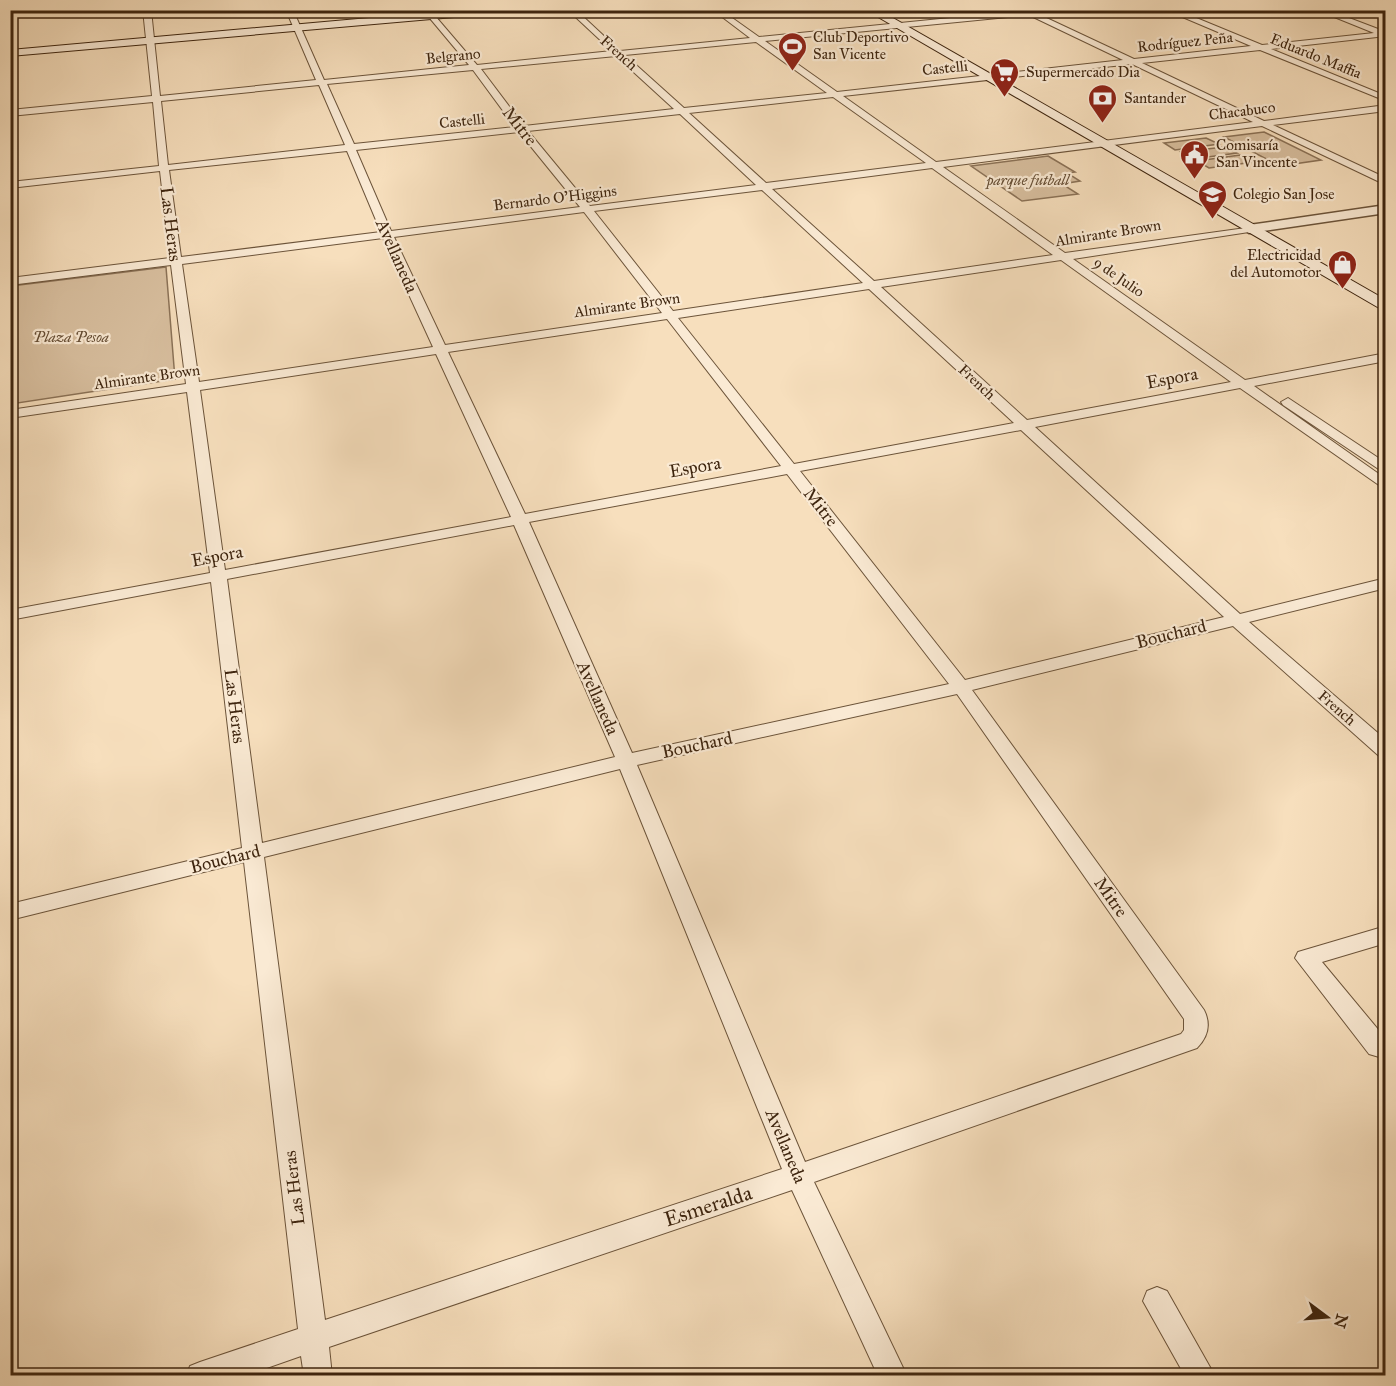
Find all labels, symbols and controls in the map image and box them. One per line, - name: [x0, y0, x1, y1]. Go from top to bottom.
- place label: Club Deportivo San Vicente: [813, 28, 909, 63]
- street label: Rodríguez Peña: [1136, 28, 1234, 56]
- sports icon: Club Deportivo San Vicente: [776, 30, 808, 72]
- street label: Eduardo Maffia: [1268, 30, 1365, 83]
- street label: French: [597, 32, 642, 75]
- street label: Belgrano: [425, 44, 482, 68]
- supermarket icon: Supermercado Dia: [989, 56, 1021, 98]
- street label: Castelli: [921, 57, 969, 79]
- place label: Supermercado Dia: [1026, 63, 1140, 81]
- bank icon: Santander: [1087, 82, 1119, 124]
- place label: Santander: [1124, 89, 1187, 107]
- street label: Chacabuco: [1208, 98, 1277, 124]
- street label: Mitre: [498, 102, 542, 150]
- street label: Castelli: [438, 110, 486, 132]
- place label: Comisaría San Vincente: [1216, 136, 1297, 171]
- public building icon: Comisaría San Vincente: [1179, 138, 1211, 180]
- park label: parque futball: [985, 171, 1071, 190]
- school or university icon: Colegio San Jose: [1196, 178, 1228, 220]
- street label: Bernardo O'Higgins: [492, 181, 618, 215]
- street label: Las Heras: [156, 185, 186, 263]
- place label: Colegio San Jose: [1233, 185, 1334, 204]
- street label: Avellaneda: [371, 215, 423, 297]
- street label: Almirante Brown: [1053, 216, 1162, 250]
- place label: Electricidad del Automotor: [1230, 246, 1321, 281]
- shop icon: Electricidad del Automotor: [1326, 248, 1358, 290]
- street label: 9 de Julio: [1090, 253, 1148, 302]
- street label: Almirante Brown: [572, 289, 681, 321]
- park label: Plaza Pesoa: [33, 328, 109, 346]
- street label: French: [955, 360, 1000, 404]
- street label: Almirante Brown: [92, 361, 201, 393]
- street label: Espora: [1144, 362, 1200, 394]
- street label: Espora: [667, 452, 723, 482]
- street label: Mitre: [799, 483, 843, 531]
- street label: Espora: [189, 540, 245, 572]
- street label: Bouchard: [1134, 615, 1208, 653]
- street label: Avellaneda: [572, 657, 624, 739]
- street label: Las Heras: [220, 667, 250, 745]
- street label: French: [1314, 687, 1360, 730]
- street label: Bouchard: [660, 727, 734, 763]
- street label: Bouchard: [188, 840, 262, 878]
- street label: Mitre: [1089, 873, 1133, 921]
- street label: Avellaneda: [760, 1105, 812, 1187]
- street label: Las Heras: [279, 1149, 309, 1227]
- street label: Esmeralda: [661, 1180, 755, 1232]
- north arrow: [1297, 1287, 1357, 1347]
- text: N: [1330, 1312, 1352, 1331]

